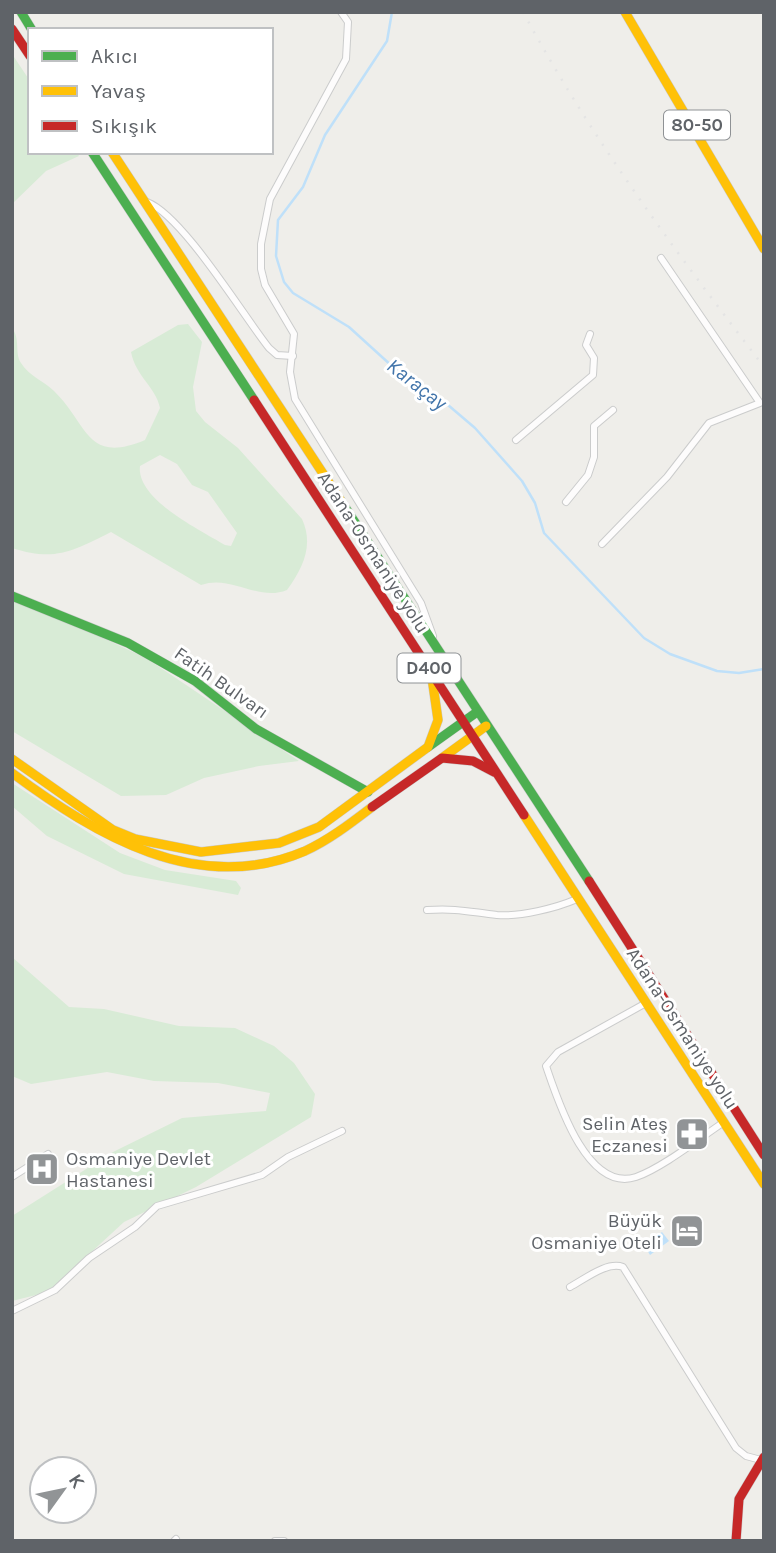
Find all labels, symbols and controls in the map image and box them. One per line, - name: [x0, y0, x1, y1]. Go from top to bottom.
- legend: [28, 28, 273, 154]
- text: Akıcı: [91, 44, 138, 68]
- text: Yavaş: [91, 79, 146, 103]
- road number: 80-50: [664, 110, 730, 140]
- text: Sıkışık: [91, 114, 157, 138]
- water label: Karaçay: [382, 353, 452, 415]
- street label: Adana-Osmaniye yolu: [313, 468, 434, 637]
- street label: Fatih Bulvarı: [170, 642, 273, 723]
- road number: D400: [398, 654, 460, 682]
- street label: Adana-Osmaniye yolu: [622, 944, 743, 1113]
- place label: Selin Ateş Eczanesi: [582, 1113, 668, 1157]
- pharmacy icon: Selin Ateş Eczanesi: [673, 1115, 711, 1153]
- place label: Osmaniye Devlet Hastanesi: [66, 1148, 211, 1192]
- hospital icon: Osmaniye Devlet Hastanesi: [23, 1150, 61, 1188]
- place label: Büyük Osmaniye Oteli: [531, 1210, 662, 1254]
- hotel icon: Büyük Osmaniye Oteli: [668, 1212, 706, 1250]
- north arrow: [28, 1455, 98, 1525]
- text: K: [64, 1470, 89, 1493]

